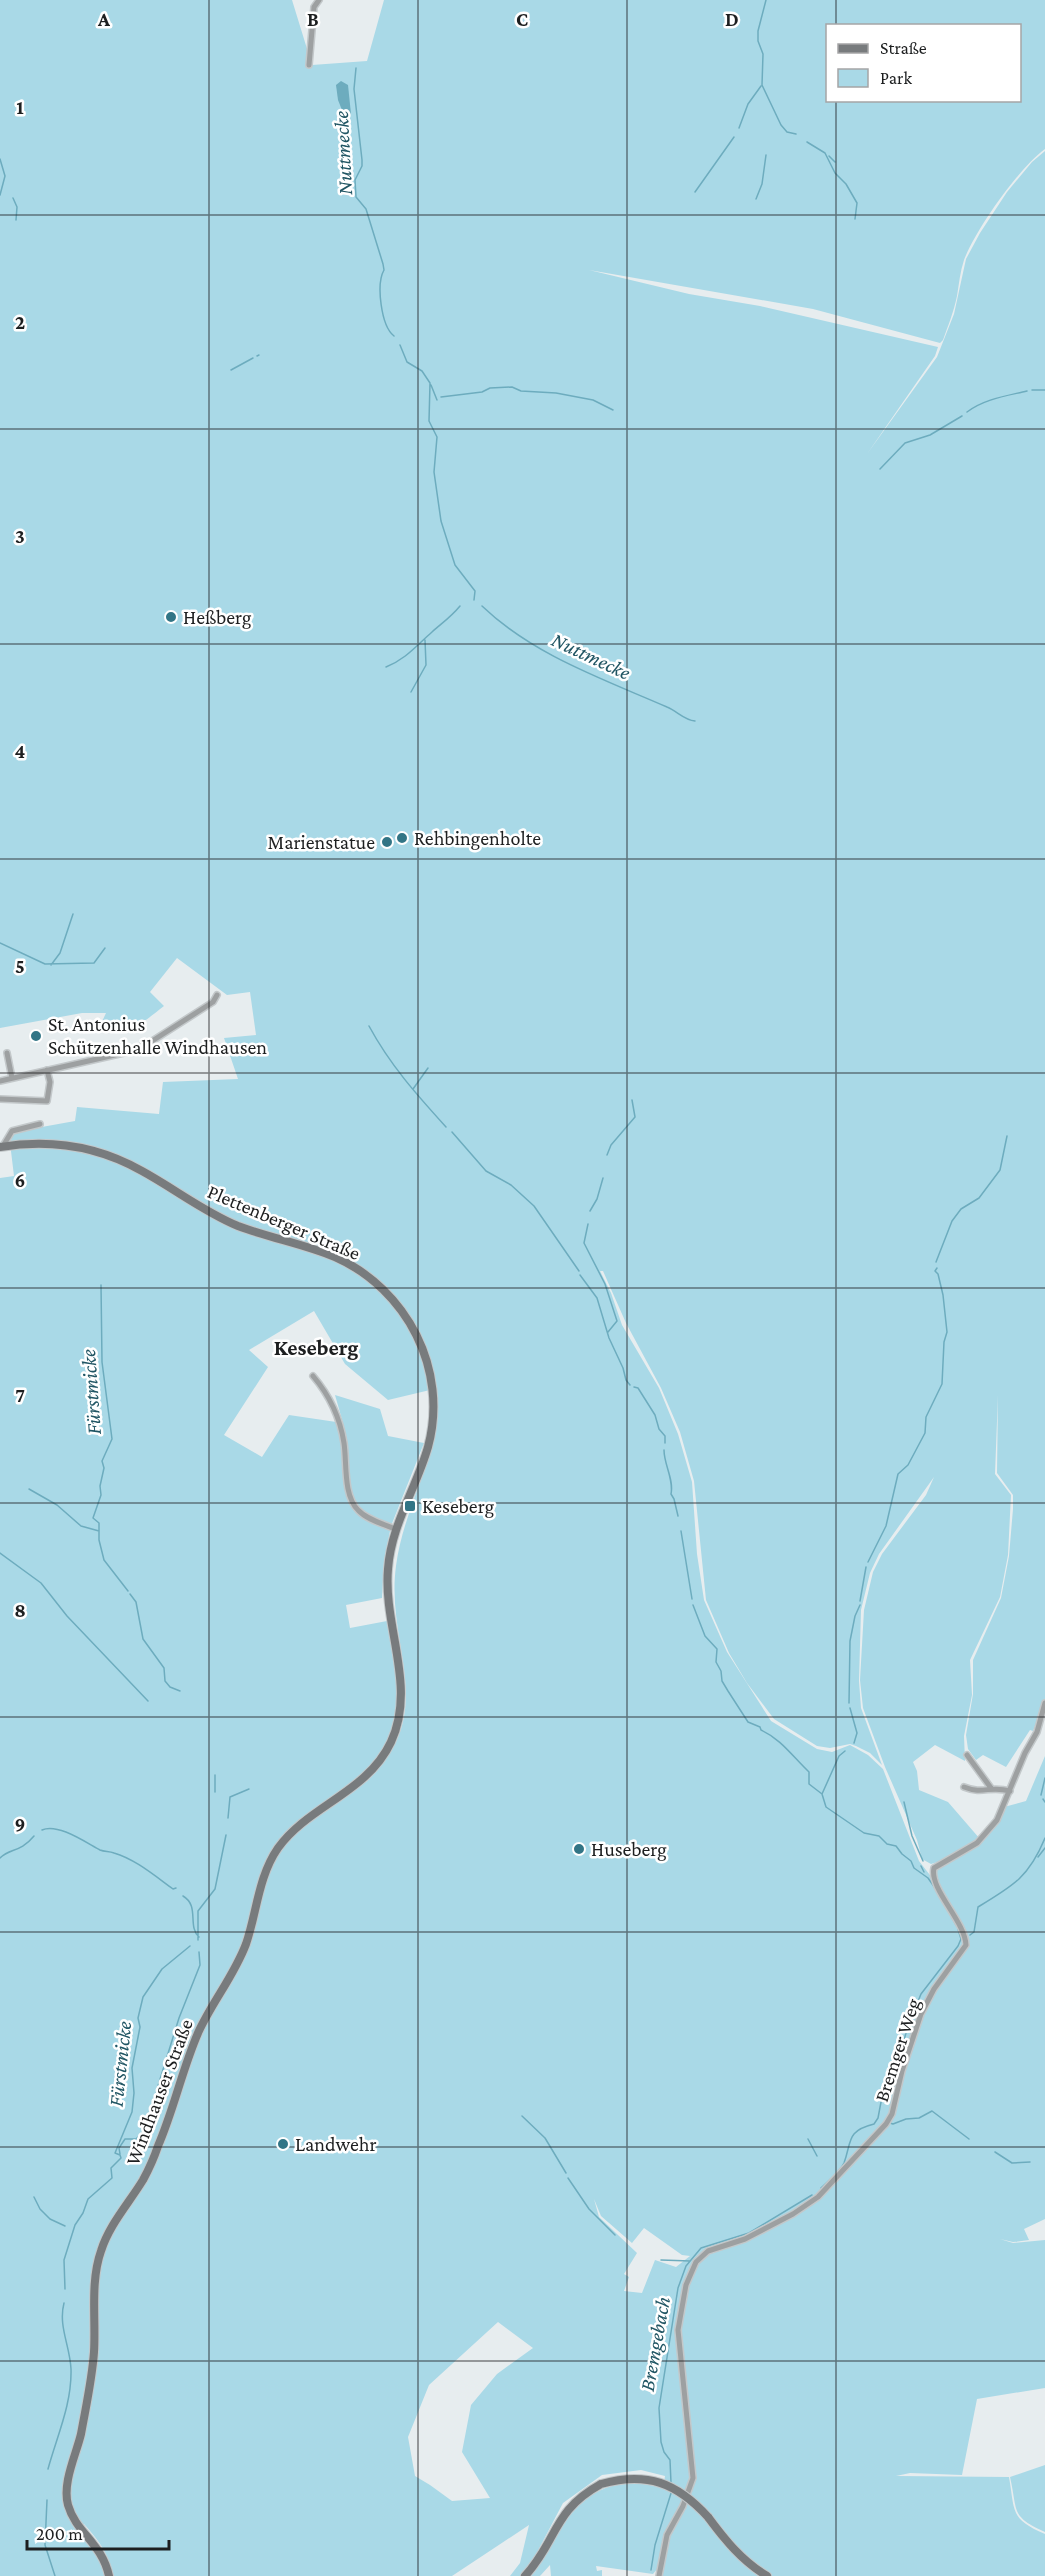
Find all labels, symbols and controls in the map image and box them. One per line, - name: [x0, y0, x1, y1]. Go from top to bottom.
- text: A: [97, 8, 111, 30]
- text: B: [307, 8, 319, 30]
- text: C: [516, 8, 528, 30]
- text: D: [725, 8, 739, 30]
- legend: [826, 24, 1021, 102]
- text: Straße: [880, 38, 927, 58]
- text: Park: [880, 68, 912, 88]
- text: 1: [16, 96, 24, 118]
- water label: Nuttmecke: [329, 110, 357, 196]
- text: 2: [15, 311, 25, 333]
- text: 3: [15, 525, 25, 547]
- place label: Heßberg: [183, 606, 252, 629]
- marker: Heßberg: [164, 610, 178, 624]
- water label: Nuttmecke: [548, 627, 634, 685]
- text: 4: [15, 740, 26, 762]
- place label: Rehbingenholte: [414, 827, 541, 850]
- place label: Marienstatue: [268, 831, 375, 853]
- marker: Rehbingenholte: [395, 831, 409, 845]
- marker: Marienstatue: [380, 835, 394, 849]
- text: 5: [15, 955, 25, 977]
- place label: St. Antonius Schützenhalle Windhausen: [48, 1013, 267, 1058]
- marker: St. Antonius Schützenhalle Windhausen: [29, 1029, 43, 1043]
- text: 6: [15, 1169, 25, 1191]
- street label: Plettenberger Straße: [204, 1180, 364, 1265]
- district label: Keseberg: [274, 1335, 358, 1360]
- water label: Fürstmicke: [76, 1348, 106, 1436]
- text: 7: [15, 1384, 25, 1406]
- place label: Keseberg: [422, 1495, 494, 1518]
- marker: Keseberg: [403, 1499, 417, 1513]
- text: 8: [14, 1599, 26, 1621]
- text: 9: [15, 1813, 25, 1835]
- place label: Huseberg: [591, 1838, 667, 1861]
- marker: Huseberg: [572, 1842, 586, 1856]
- street label: Bremger Weg: [870, 1995, 925, 2105]
- street label: Windhauser Straße: [121, 2016, 197, 2168]
- water label: Fürstmicke: [104, 2020, 136, 2108]
- place label: Landwehr: [295, 2133, 377, 2155]
- marker: Landwehr: [276, 2137, 290, 2151]
- water label: Bremgebach: [635, 2295, 675, 2393]
- scale bar: [27, 2513, 170, 2551]
- text: 200 m: [36, 2524, 83, 2544]

